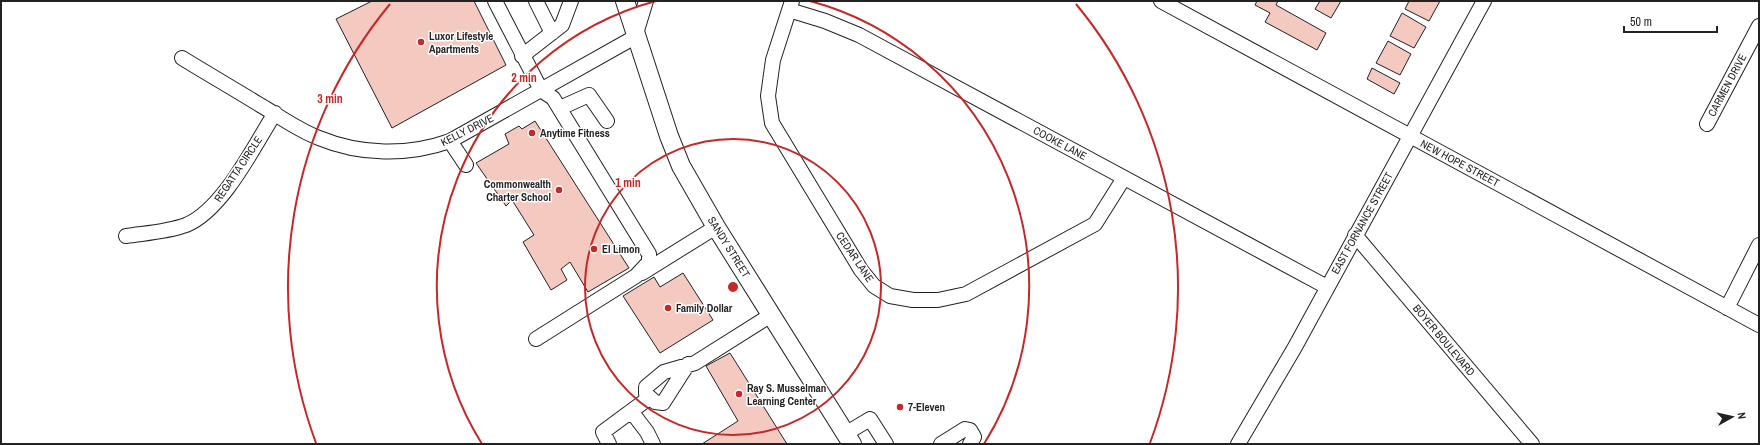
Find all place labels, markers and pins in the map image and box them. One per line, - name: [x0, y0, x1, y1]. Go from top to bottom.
- place label: Luxor Lifestyle Apartments: [429, 29, 493, 56]
- marker: Luxor Lifestyle Apartments: [416, 37, 426, 47]
- place label: Anytime Fitness: [540, 126, 610, 140]
- marker: Anytime Fitness: [527, 128, 537, 138]
- place label: Commonwealth Charter School: [484, 177, 551, 204]
- marker: Commonwealth Charter School: [554, 185, 564, 195]
- place label: El Limon: [602, 242, 640, 256]
- marker: El Limon: [589, 244, 599, 254]
- centre of rings: [726, 280, 740, 294]
- place label: Family Dollar: [676, 301, 733, 315]
- marker: Family Dollar: [663, 303, 673, 313]
- place label: Ray S. Musselman Learning Center: [747, 381, 826, 408]
- marker: Ray S. Musselman Learning Center: [734, 389, 744, 399]
- place label: 7-Eleven: [908, 400, 945, 414]
- marker: 7-Eleven: [895, 402, 905, 412]

